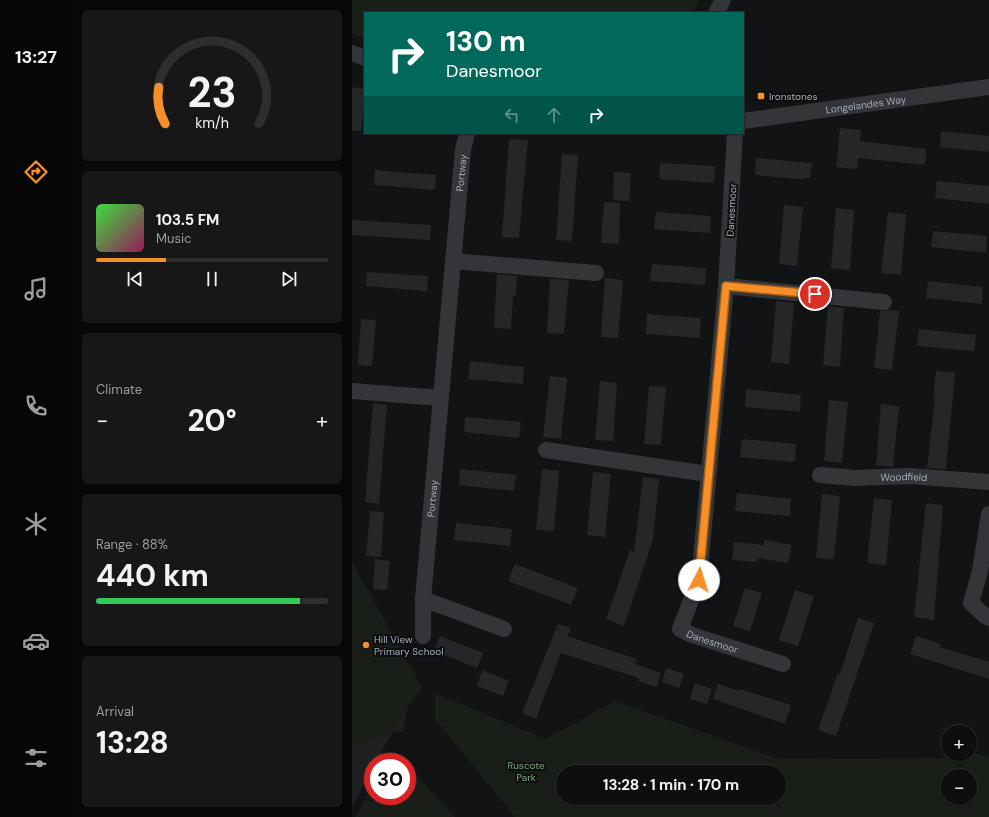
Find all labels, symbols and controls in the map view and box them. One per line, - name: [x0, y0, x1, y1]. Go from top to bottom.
- text: 130 m: [446, 23, 526, 60]
- icon: right: [380, 28, 432, 80]
- text: 13:27: [15, 45, 57, 69]
- text: Danesmoor: [446, 59, 542, 83]
- text: 23: [187, 66, 237, 120]
- place label: Ironstones: [769, 90, 817, 103]
- marker: Ironstones: [756, 91, 766, 101]
- street label: Longelandes Way: [825, 92, 907, 117]
- icon: left: [501, 104, 523, 126]
- icon: ahead: [543, 104, 565, 126]
- icon: right: [585, 104, 607, 126]
- text: km/h: [195, 113, 229, 131]
- street label: Portway: [453, 153, 470, 192]
- icon: directions: [22, 158, 50, 186]
- street label: Danesmoor: [724, 183, 739, 237]
- text: 103.5 FM: [156, 210, 219, 230]
- text: Music: [156, 230, 191, 247]
- icon: previous: [124, 268, 146, 290]
- icon: pause: [201, 268, 223, 290]
- icon: next: [278, 268, 300, 290]
- icon: music: [22, 275, 50, 303]
- pin: [798, 277, 832, 311]
- icon: arrive: [804, 283, 826, 305]
- text: Climate: [96, 381, 142, 398]
- icon: phone: [22, 392, 50, 420]
- text: 20°: [187, 401, 237, 440]
- text: −: [96, 406, 108, 435]
- text: +: [316, 406, 328, 435]
- street label: Woodfield: [880, 470, 928, 484]
- street label: Portway: [424, 479, 441, 518]
- icon: climate: [22, 510, 50, 538]
- text: Range · 88%: [96, 536, 168, 553]
- text: 440 km: [96, 556, 209, 595]
- position arrow: [678, 559, 720, 601]
- icon: car: [22, 627, 50, 655]
- street label: Danesmoor: [684, 627, 740, 656]
- place label: Hill View Primary School: [374, 633, 444, 658]
- marker: Hill View Primary School: [361, 640, 371, 650]
- text: Arrival: [96, 703, 134, 720]
- text: 13:28: [96, 723, 169, 762]
- map controls: [941, 725, 977, 805]
- button: +: [941, 725, 977, 761]
- icon: filters: [22, 744, 50, 772]
- speed limit sign: 30: [364, 753, 416, 805]
- park label: Ruscote Park: [507, 759, 545, 784]
- button: −: [941, 769, 977, 805]
- text: 13:28 · 1 min · 170 m: [603, 775, 739, 795]

